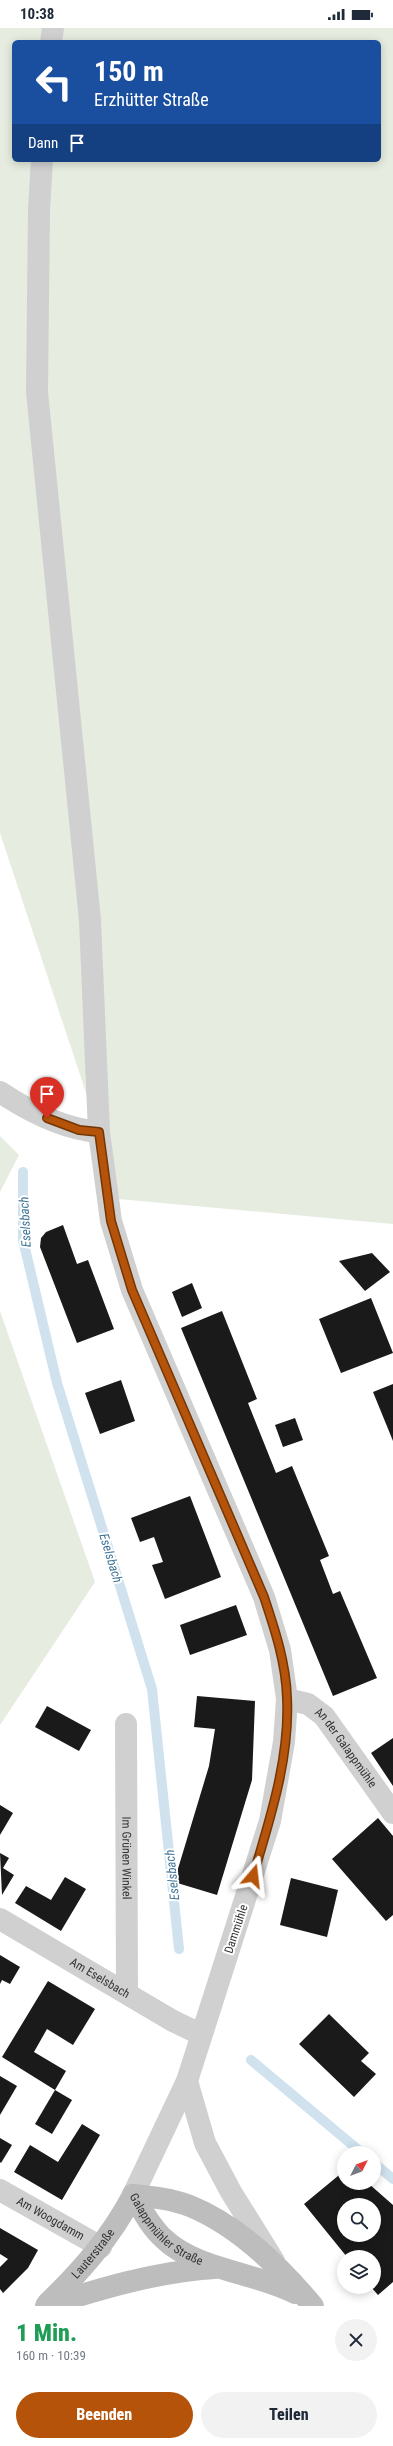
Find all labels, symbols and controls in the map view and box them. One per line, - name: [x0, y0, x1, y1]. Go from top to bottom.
- text: 10:38: [20, 5, 54, 23]
- text: 150 m: [94, 55, 164, 88]
- icon: left: [28, 56, 80, 108]
- text: Erzhütter Straße: [94, 89, 209, 110]
- icon: arrive: [66, 132, 88, 154]
- text: Dann: [28, 134, 58, 152]
- pin: [30, 1077, 64, 1118]
- icon: arrive: [36, 1083, 58, 1105]
- water label: Eselsbach: [16, 1196, 34, 1248]
- water label: Eselsbach: [96, 1532, 126, 1584]
- street label: An der Galappmühle: [312, 1705, 380, 1791]
- street label: Im Grünen Winkel: [119, 1817, 134, 1899]
- water label: Eselsbach: [162, 1849, 182, 1901]
- position arrow: [232, 1855, 274, 1897]
- street label: Dammühle: [222, 1902, 251, 1955]
- street label: Am Eselsbach: [67, 1955, 133, 2001]
- north arrow: [337, 2146, 381, 2190]
- map controls: [337, 2146, 381, 2294]
- street label: Galappmühler Straße: [127, 2191, 205, 2268]
- street label: Am Woogdamm: [14, 2194, 87, 2243]
- button: search: [337, 2198, 381, 2242]
- street label: Lauterstraße: [69, 2226, 118, 2281]
- button: layers: [337, 2250, 381, 2294]
- text: 1 Min.: [16, 2319, 77, 2347]
- button: close: [335, 2319, 377, 2361]
- text: 160 m · 10:39: [16, 2348, 86, 2363]
- button: Beenden: [16, 2392, 193, 2438]
- button: Teilen: [201, 2392, 377, 2438]

